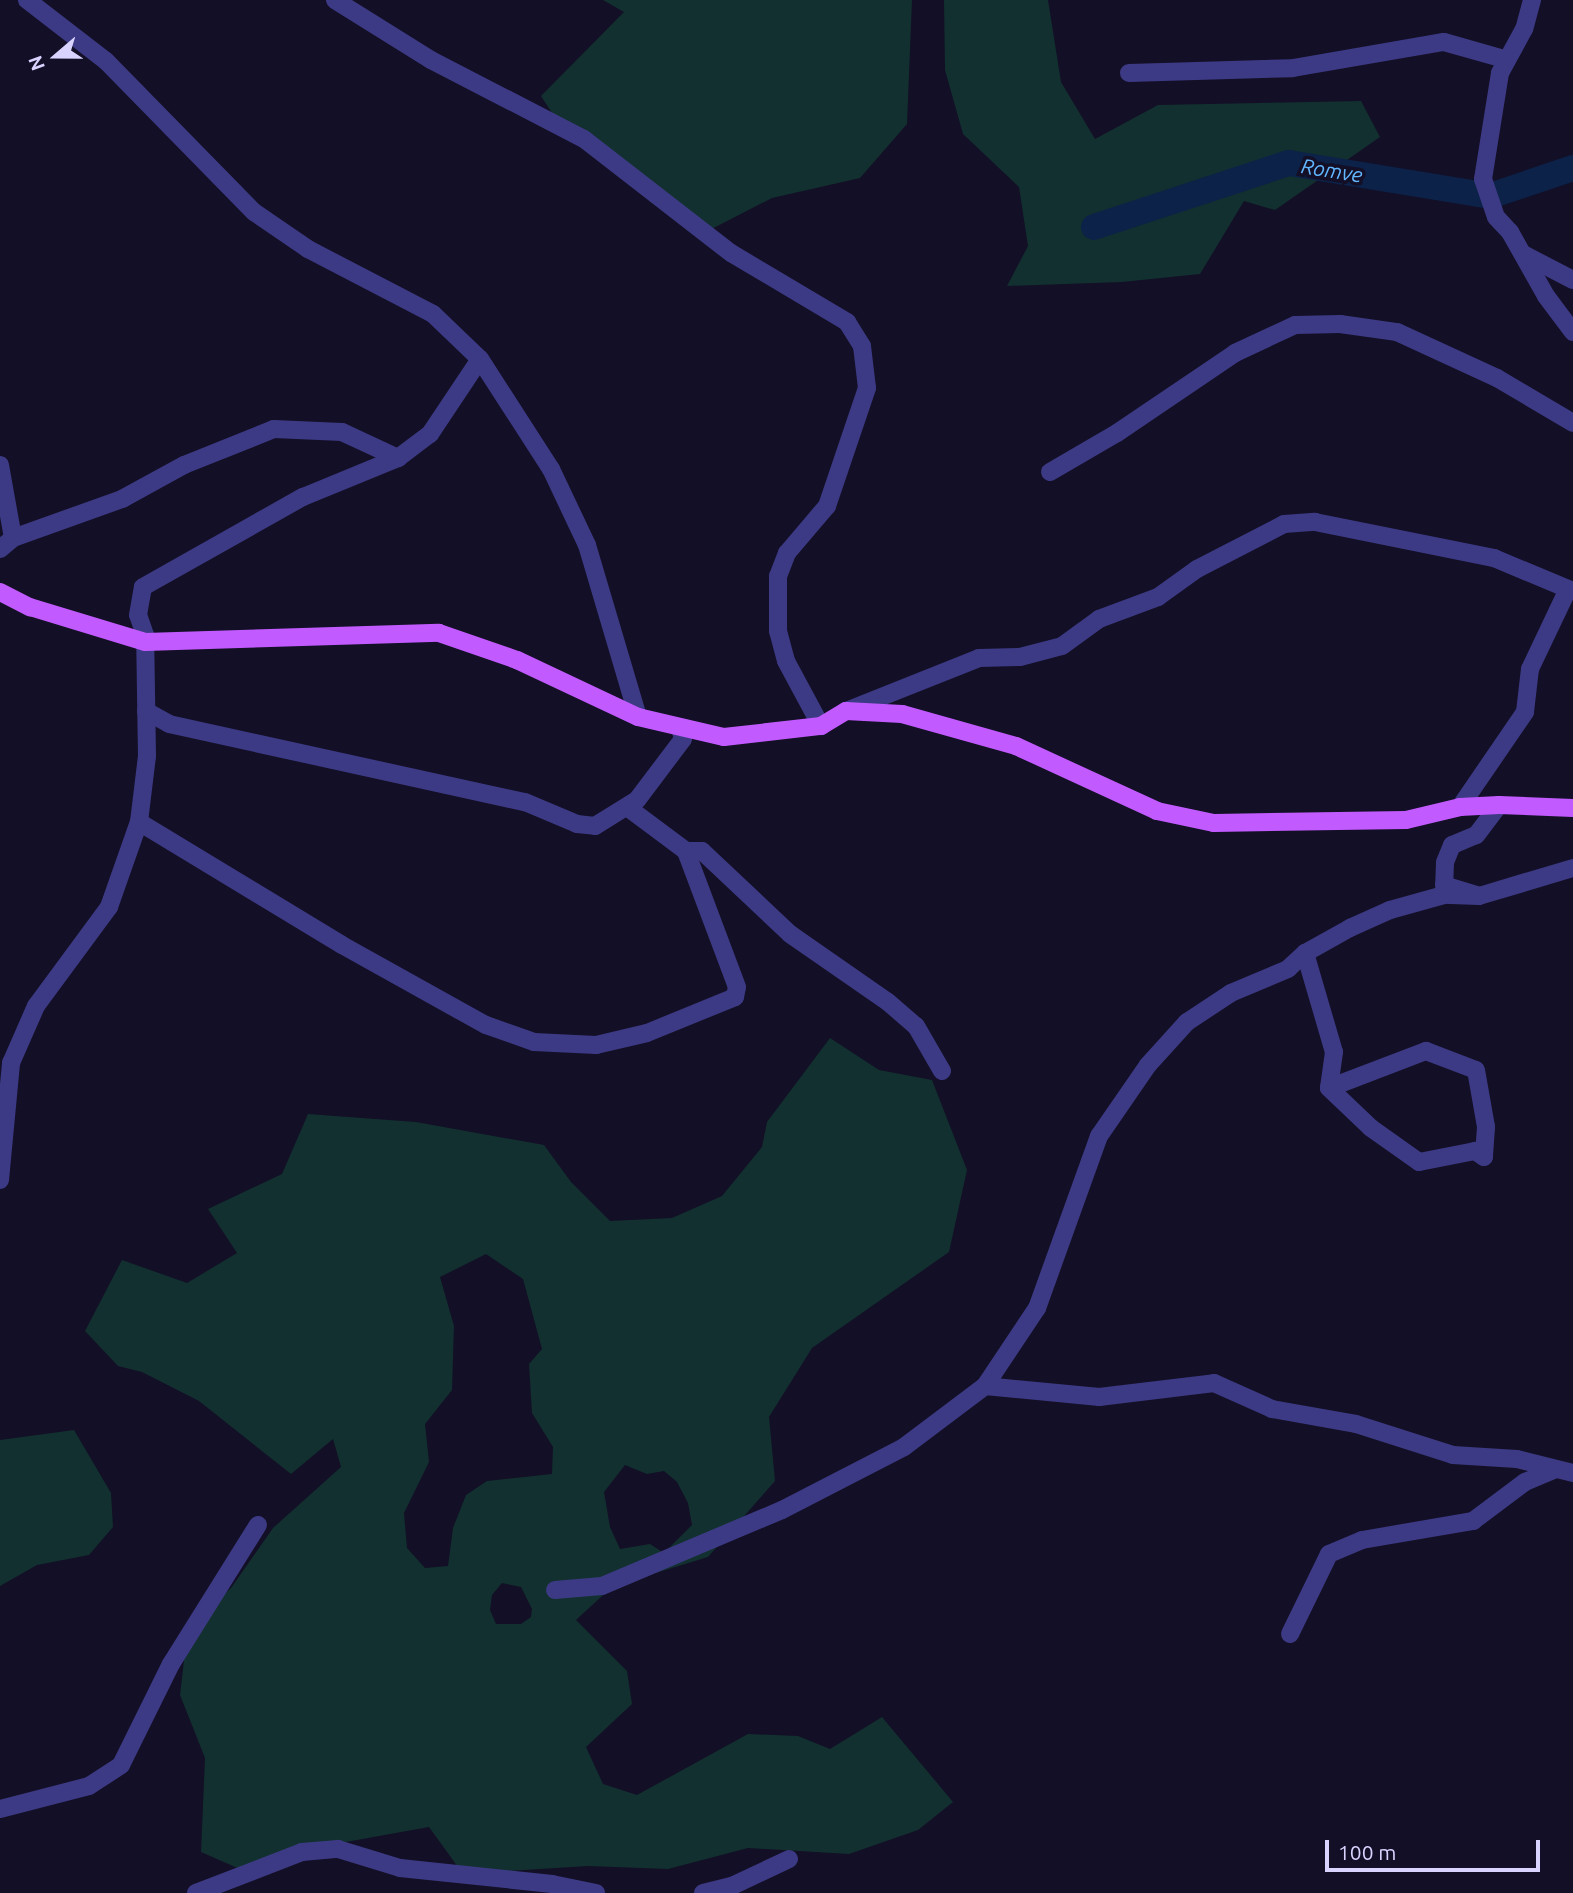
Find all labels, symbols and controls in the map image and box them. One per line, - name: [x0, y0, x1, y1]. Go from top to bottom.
- north arrow: [21, 21, 91, 91]
- text: N: [24, 53, 49, 74]
- water label: Romve: [1300, 153, 1364, 187]
- scale bar: [1328, 1826, 1543, 1870]
- text: 100 m: [1338, 1840, 1396, 1864]

